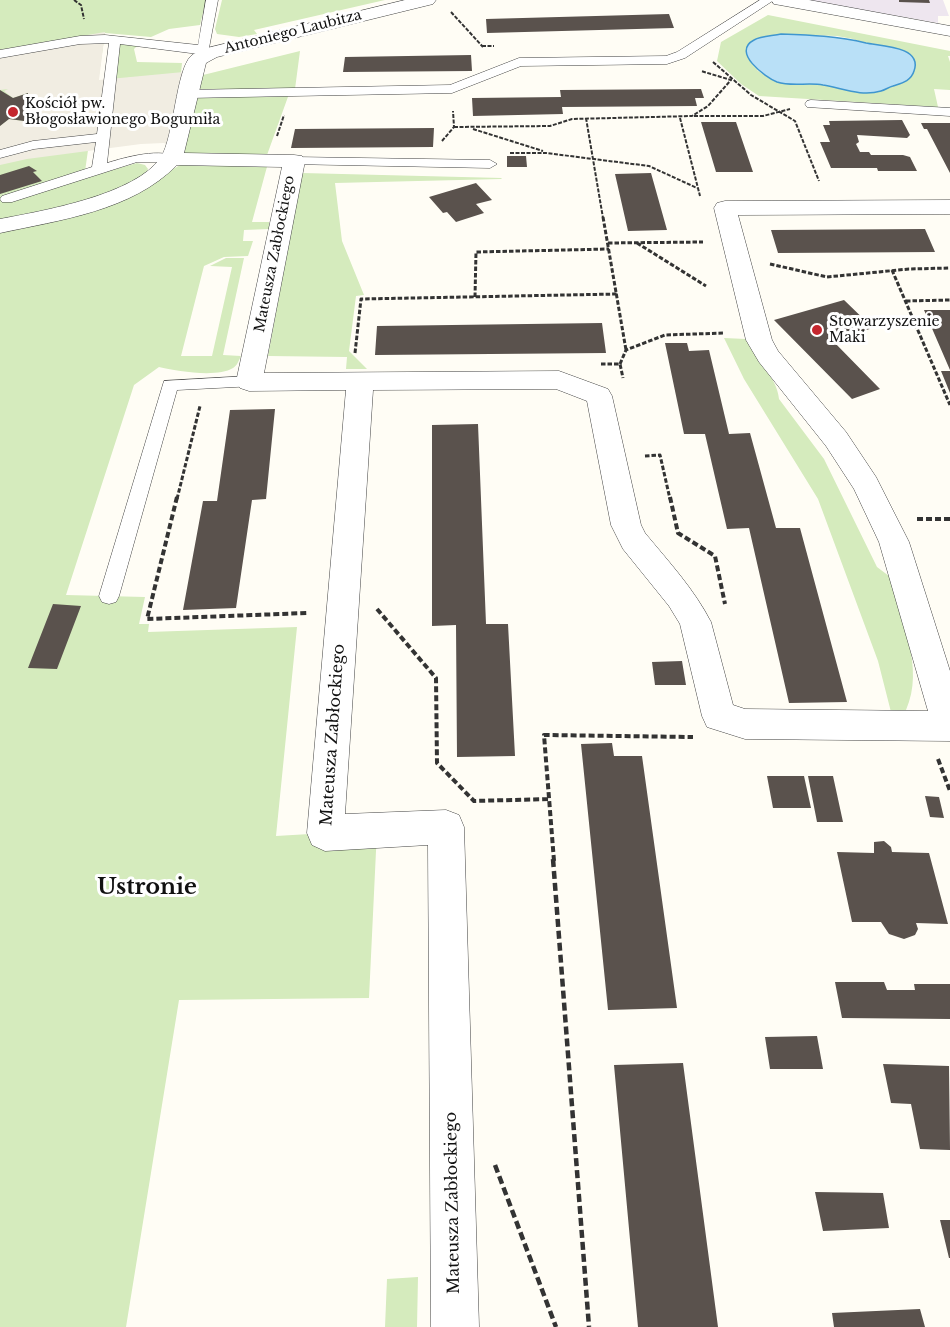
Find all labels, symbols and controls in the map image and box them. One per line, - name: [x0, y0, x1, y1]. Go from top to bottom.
- street label: Antoniego Laubitza: [223, 7, 363, 57]
- place label: Kościół pw. Błogosławionego Bogumiła: [25, 96, 220, 128]
- marker: Kościół pw. Błogosławionego Bogumiła: [6, 105, 20, 119]
- street label: Mateusza Zabłockiego: [252, 174, 298, 334]
- place label: Stowarzyszenie Maki: [829, 314, 940, 346]
- marker: Stowarzyszenie Maki: [810, 323, 824, 337]
- street label: Mateusza Zabłockiego: [317, 643, 349, 827]
- district label: Ustronie: [97, 875, 197, 901]
- street label: Mateusza Zabłockiego: [442, 1112, 464, 1294]

